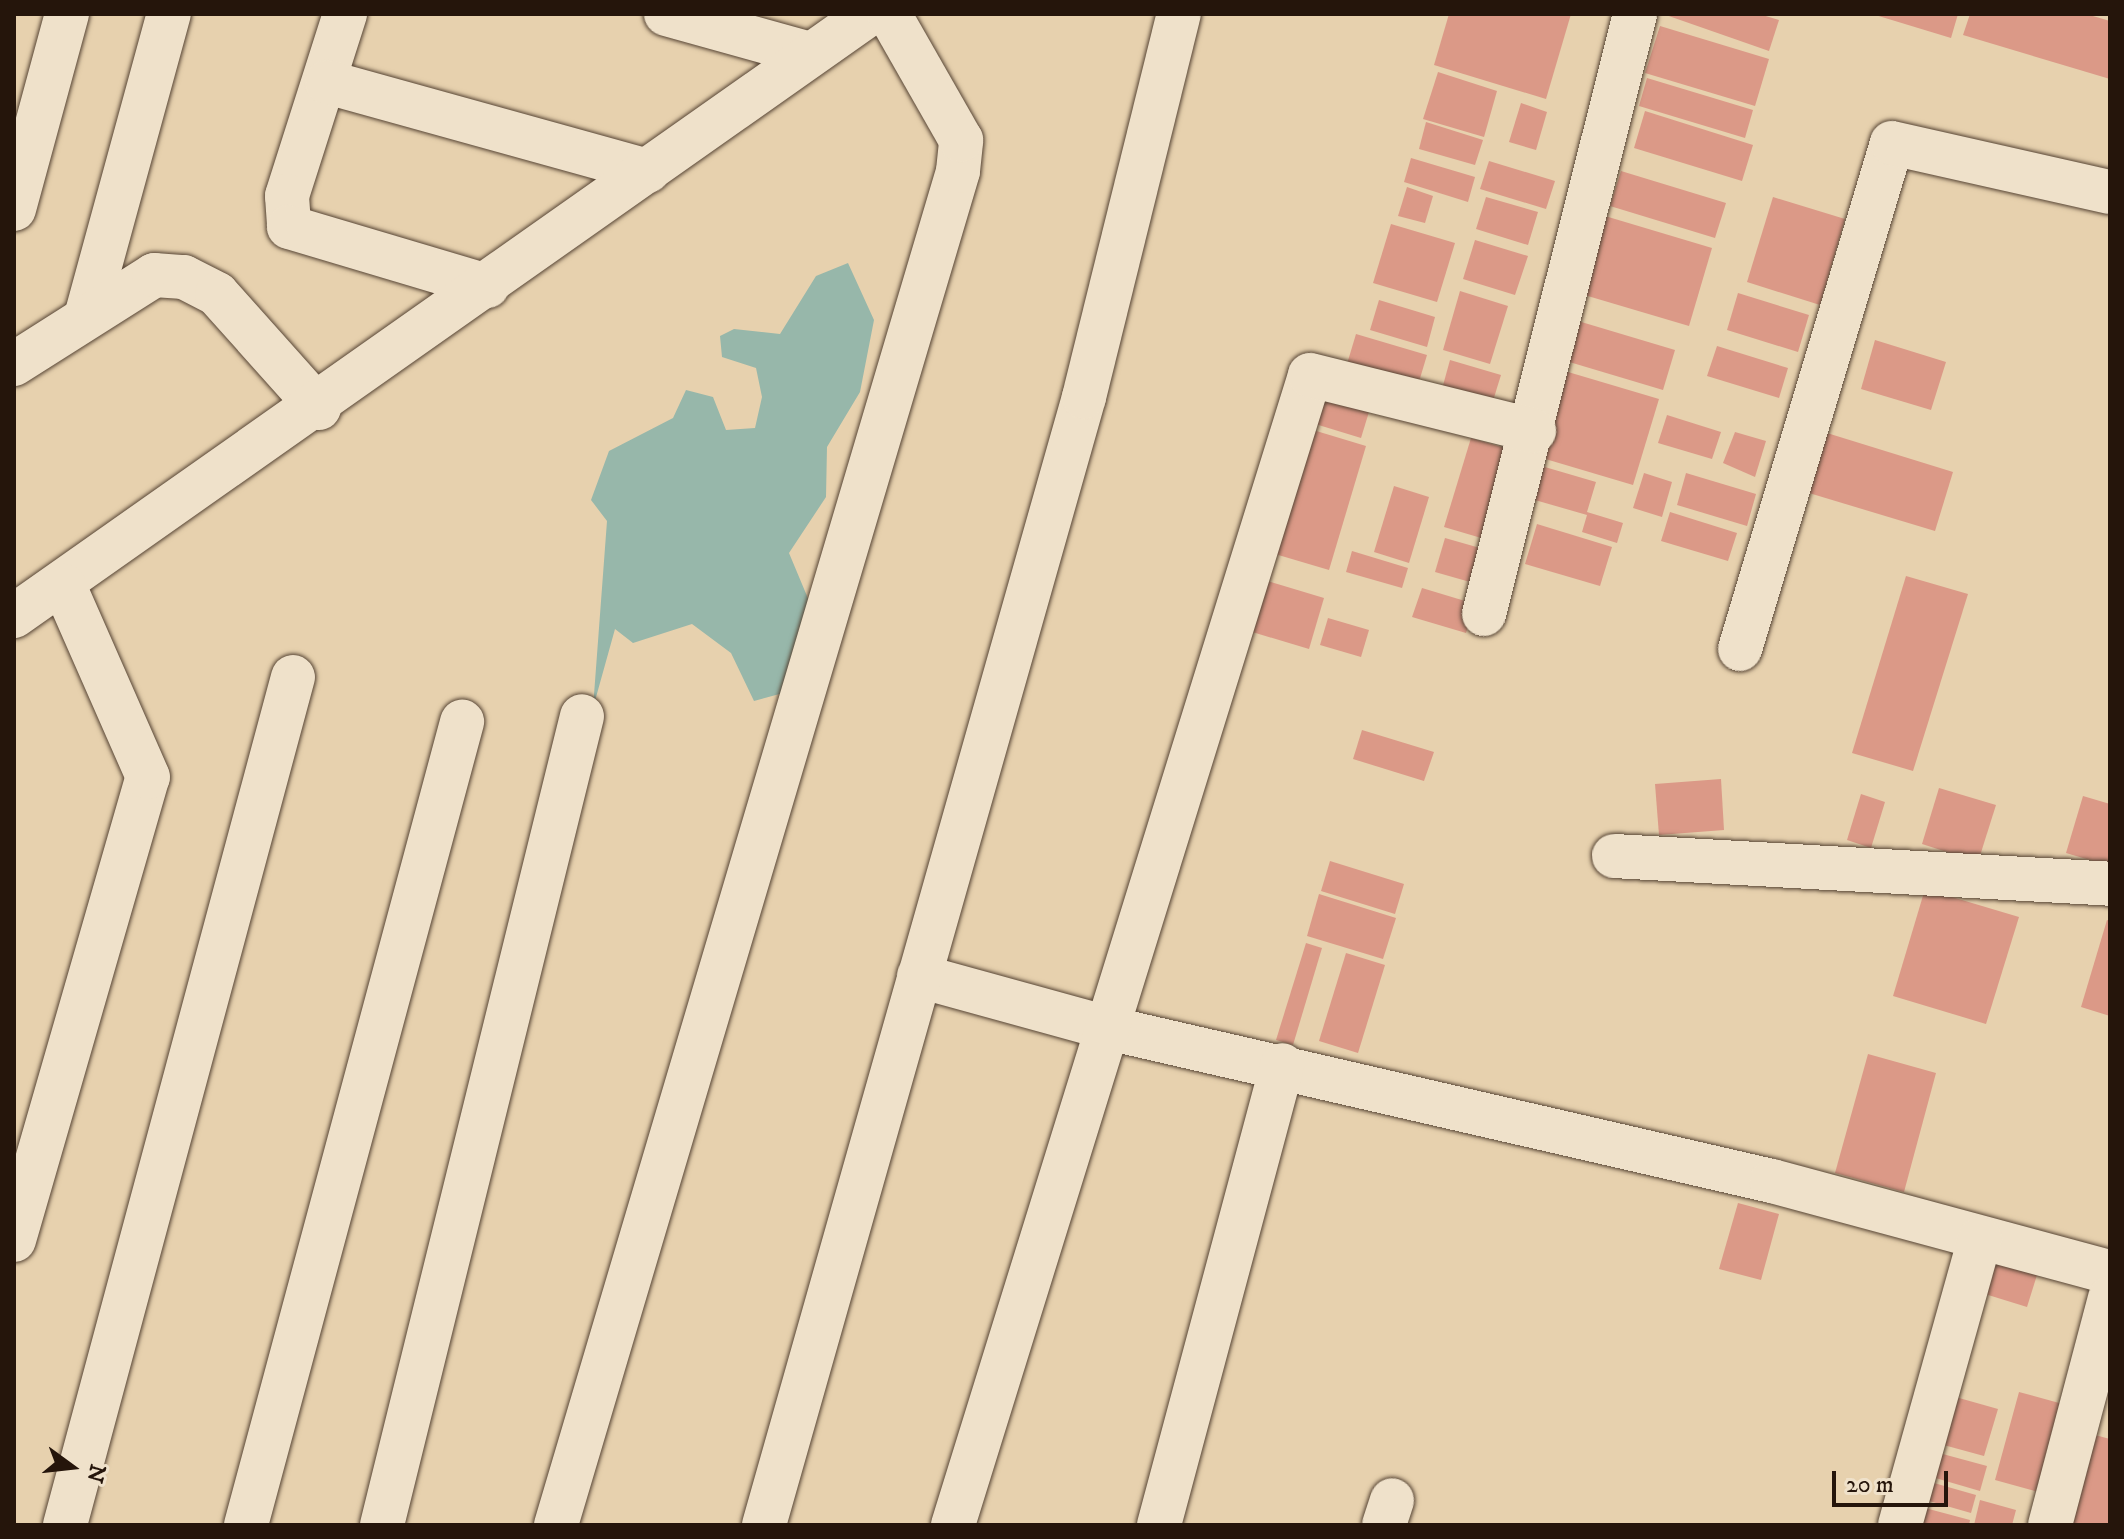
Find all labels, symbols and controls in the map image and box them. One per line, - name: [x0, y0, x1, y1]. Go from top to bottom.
- north arrow: [32, 1427, 112, 1507]
- scale bar: [1836, 1455, 1952, 1505]
- text: N: [80, 1461, 111, 1486]
- text: 20 m: [1846, 1470, 1894, 1500]

